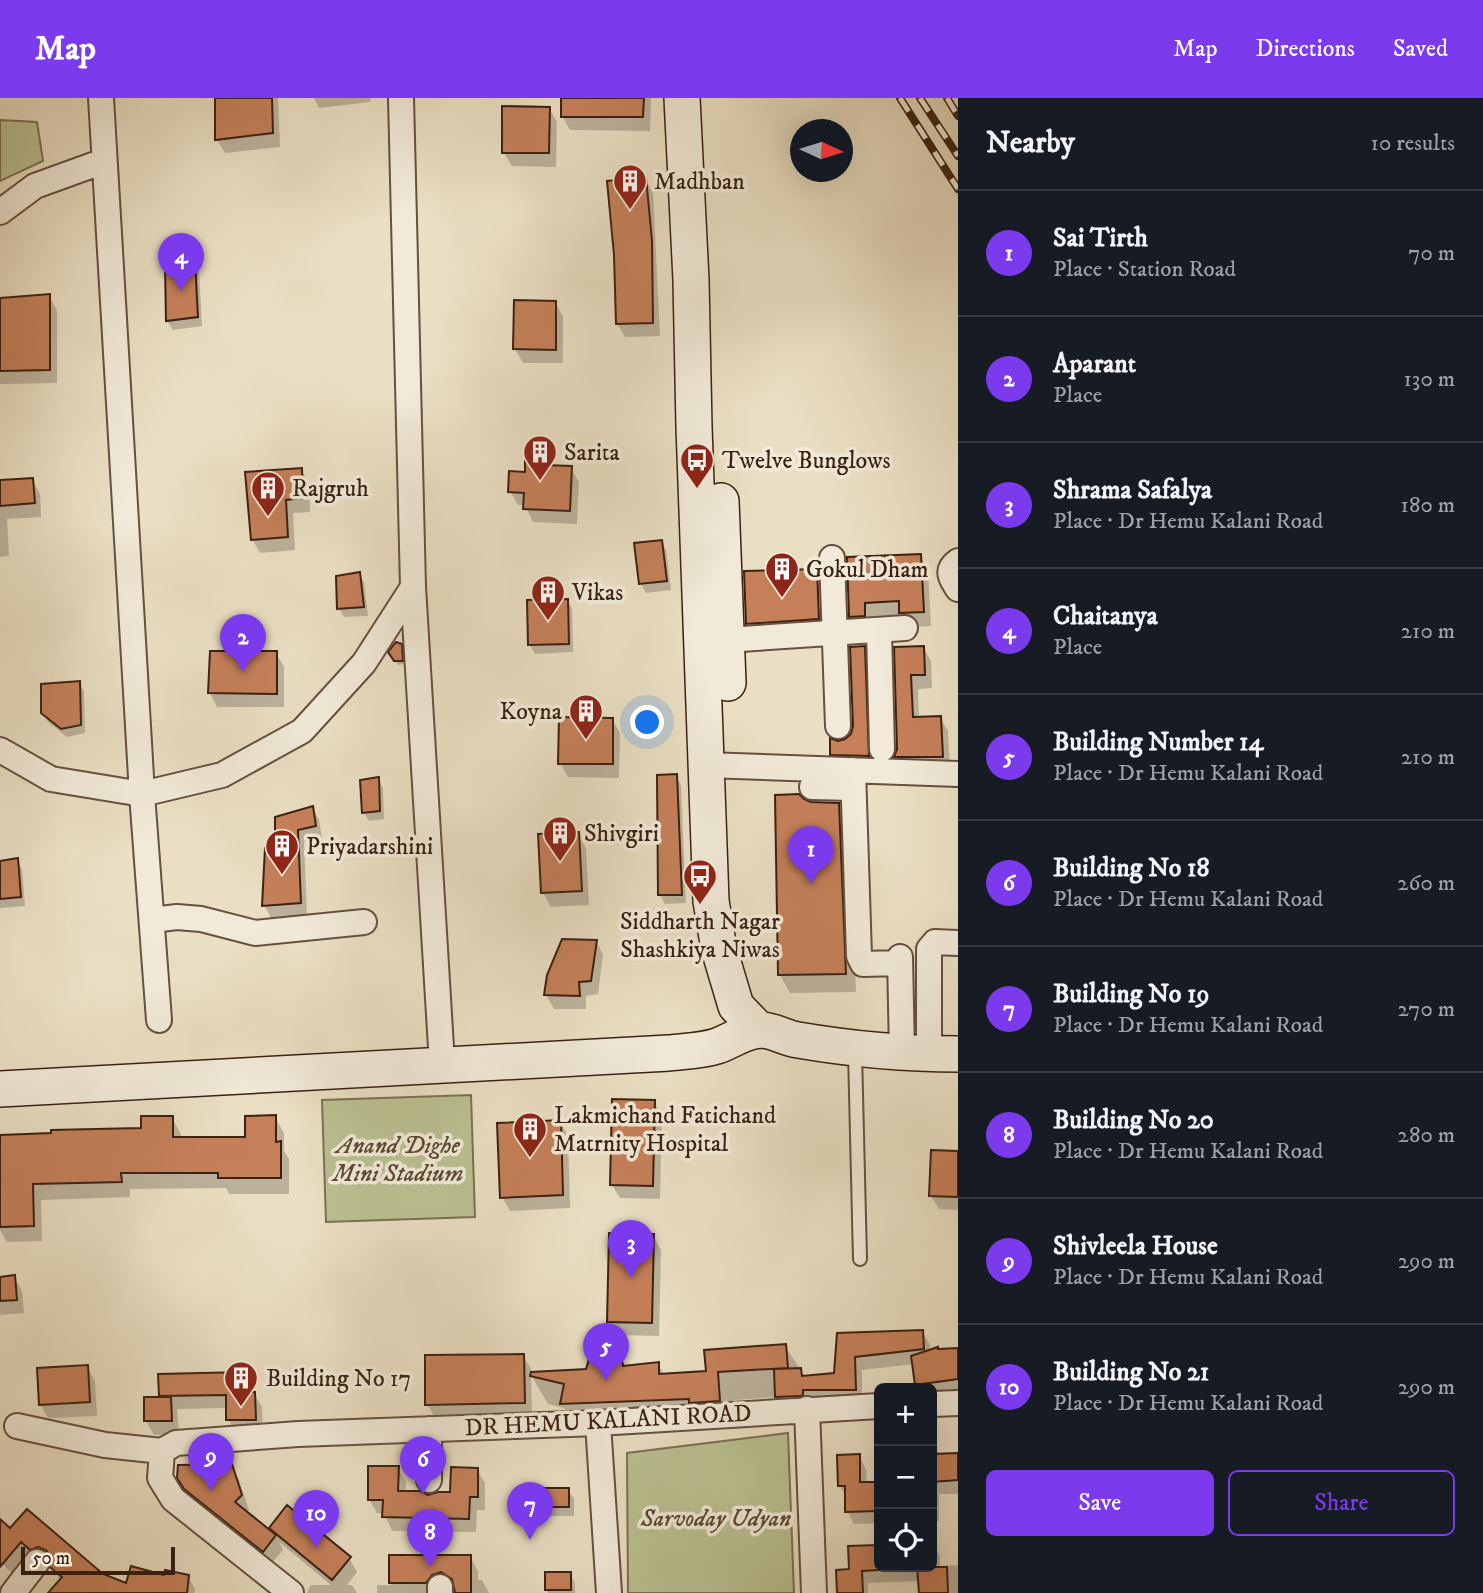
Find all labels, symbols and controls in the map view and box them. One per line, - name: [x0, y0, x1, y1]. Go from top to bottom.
- text: Map: [35, 29, 96, 70]
- text: Map: [1173, 34, 1218, 64]
- text: Directions: [1256, 34, 1355, 64]
- text: Saved: [1393, 34, 1448, 64]
- north arrow: [790, 119, 853, 182]
- text: Nearby: [986, 125, 1075, 162]
- text: 10 results: [1371, 129, 1455, 158]
- building icon: Madhban: [611, 162, 649, 211]
- place label: Madhban: [654, 167, 745, 197]
- text: Sai Tirth: [1053, 222, 1148, 255]
- pin: 4: [158, 233, 204, 291]
- text: 1: [1005, 239, 1013, 268]
- text: 70 m: [1408, 239, 1455, 268]
- text: Place · Station Road: [1053, 255, 1236, 284]
- text: Aparant: [1053, 348, 1136, 381]
- text: 2: [1003, 365, 1015, 394]
- text: 130 m: [1403, 365, 1455, 394]
- text: Place: [1053, 381, 1102, 410]
- building icon: Sarita: [521, 433, 559, 482]
- place label: Sarita: [564, 438, 620, 468]
- bus stop icon: Twelve Bunglows: [678, 441, 716, 490]
- place label: Twelve Bunglows: [722, 446, 891, 476]
- building icon: Rajgruh: [249, 469, 287, 518]
- place label: Rajgruh: [292, 474, 369, 504]
- text: Shrama Safalya: [1053, 474, 1212, 507]
- text: 3: [1005, 491, 1013, 520]
- text: 180 m: [1400, 491, 1455, 520]
- text: Place · Dr Hemu Kalani Road: [1053, 507, 1323, 536]
- building icon: Gokul Dham: [763, 550, 801, 599]
- place label: Gokul Dham: [806, 555, 929, 585]
- building icon: Vikas: [529, 573, 567, 622]
- place label: Vikas: [571, 578, 623, 608]
- text: Chaitanya: [1053, 600, 1158, 633]
- pin: 2: [220, 614, 266, 672]
- text: 4: [1002, 617, 1016, 646]
- text: 210 m: [1401, 617, 1455, 646]
- text: Place: [1053, 633, 1102, 662]
- building icon: Koyna: [567, 692, 605, 741]
- place label: Koyna: [500, 697, 563, 727]
- your location: [630, 705, 664, 739]
- text: Building Number 14: [1053, 726, 1264, 759]
- text: 5: [1003, 743, 1015, 772]
- text: 210 m: [1401, 743, 1455, 772]
- text: Place · Dr Hemu Kalani Road: [1053, 759, 1323, 788]
- building icon: Shivgiri: [541, 814, 579, 863]
- place label: Shivgiri: [584, 819, 659, 849]
- pin: 1: [788, 826, 834, 884]
- building icon: Priyadarshini: [263, 827, 301, 876]
- place label: Priyadarshini: [306, 832, 433, 862]
- text: Building No 18: [1053, 852, 1210, 885]
- bus stop icon: Siddharth Nagar Shashkiya Niwas: [681, 857, 719, 906]
- text: 6: [1003, 869, 1015, 898]
- text: 260 m: [1397, 869, 1455, 898]
- text: Place · Dr Hemu Kalani Road: [1053, 885, 1323, 914]
- place label: Siddharth Nagar Shashkiya Niwas: [620, 907, 780, 965]
- text: Building No 19: [1053, 978, 1209, 1011]
- text: 7: [1003, 995, 1015, 1024]
- text: 270 m: [1398, 995, 1455, 1024]
- text: Place · Dr Hemu Kalani Road: [1053, 1011, 1323, 1040]
- place label: Lakmichand Fatichand Matrnity Hospital: [554, 1101, 776, 1159]
- text: Building No 20: [1053, 1104, 1214, 1137]
- building icon: Lakmichand Fatichand Matrnity Hospital: [511, 1110, 549, 1159]
- text: 8: [1003, 1121, 1015, 1150]
- text: 280 m: [1398, 1121, 1455, 1150]
- park label: Anand Dighe Mini Stadium: [331, 1131, 463, 1189]
- text: Place · Dr Hemu Kalani Road: [1053, 1137, 1323, 1166]
- pin: 3: [608, 1220, 654, 1278]
- text: Shivleela House: [1053, 1230, 1218, 1263]
- text: 9: [1003, 1247, 1015, 1276]
- text: 290 m: [1398, 1247, 1455, 1276]
- text: Place · Dr Hemu Kalani Road: [1053, 1263, 1323, 1292]
- pin: 5: [583, 1323, 629, 1381]
- text: Building No 21: [1053, 1356, 1209, 1389]
- building icon: Building No 17: [222, 1359, 260, 1408]
- place label: Building No 17: [266, 1364, 411, 1394]
- text: 10: [999, 1373, 1019, 1402]
- text: 290 m: [1398, 1373, 1455, 1402]
- map controls: [874, 1383, 937, 1572]
- button: +: [874, 1383, 937, 1446]
- text: Place · Dr Hemu Kalani Road: [1053, 1389, 1323, 1418]
- street label: DR HEMU KALANI ROAD: [464, 1399, 752, 1443]
- pin: 9: [188, 1433, 234, 1491]
- pin: 6: [400, 1436, 446, 1494]
- button: −: [874, 1446, 937, 1509]
- button: Save: [986, 1470, 1214, 1536]
- button: Share: [1228, 1470, 1455, 1536]
- pin: 7: [507, 1482, 553, 1540]
- pin: 10: [293, 1490, 339, 1548]
- park label: Sarvoday Udyan: [640, 1504, 791, 1534]
- pin: 8: [407, 1509, 453, 1567]
- button: locate: [874, 1509, 937, 1572]
- scale bar: [21, 1544, 175, 1576]
- text: 50 m: [32, 1547, 70, 1570]

